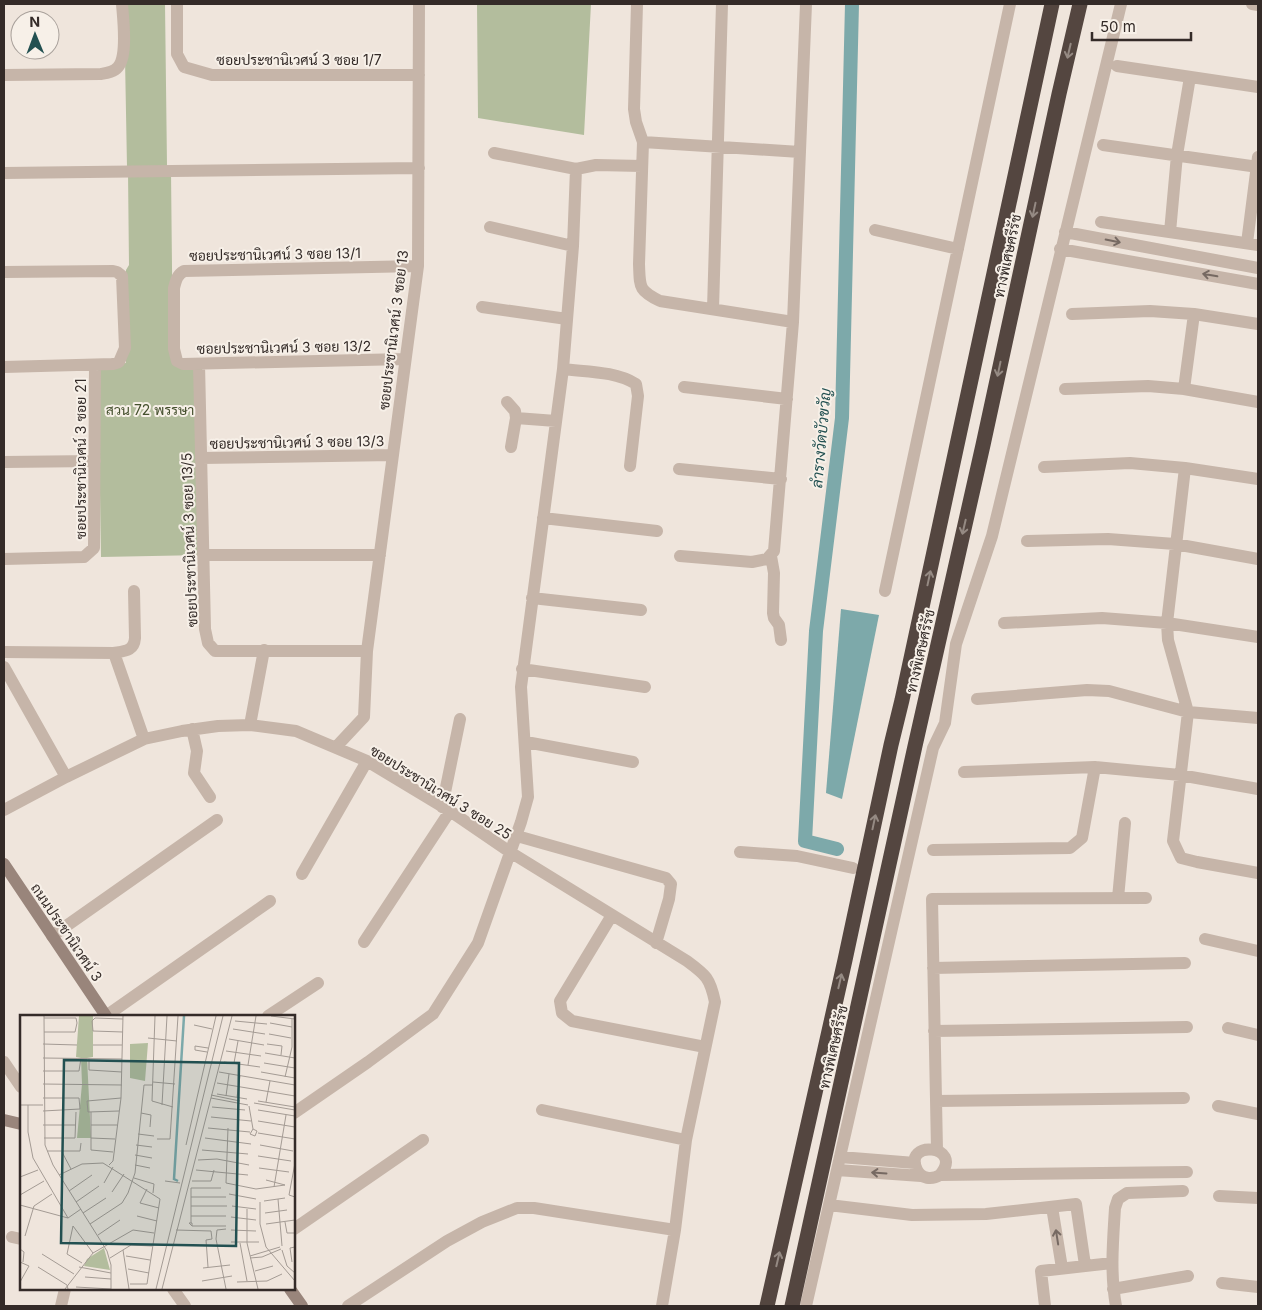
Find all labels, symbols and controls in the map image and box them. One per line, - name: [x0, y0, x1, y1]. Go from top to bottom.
- north arrow: [10, 10, 60, 60]
- scale bar: [1092, 10, 1191, 42]
- text: N: [29, 13, 40, 30]
- text: 50 m: [1100, 17, 1136, 36]
- one-way arrow: [1064, 43, 1073, 59]
- street label: ซอยประชานิเวศน์ 3 ซอย 1/7: [216, 51, 382, 68]
- one-way arrow: [1029, 201, 1038, 217]
- street label: ทางพิเศษศรีรัช: [990, 213, 1024, 299]
- one-way arrow: [1104, 236, 1120, 246]
- street label: ซอยประชานิเวศน์ 3 ซอย 13/1: [189, 244, 361, 264]
- street label: ซอยประชานิเวศน์ 3 ซอย 13: [375, 249, 411, 411]
- one-way arrow: [1203, 270, 1219, 280]
- street label: ซอยประชานิเวศน์ 3 ซอย 13/2: [197, 337, 371, 357]
- one-way arrow: [994, 360, 1004, 376]
- street label: ซอยประชานิเวศน์ 3 ซอย 21: [72, 379, 89, 539]
- water label: ลำรางวัดบัวขวัญ: [807, 387, 835, 489]
- park label: สวน 72 พรรษา: [106, 401, 194, 418]
- street label: ซอยประชานิเวศน์ 3 ซอย 13/3: [210, 432, 384, 452]
- street label: ซอยประชานิเวศน์ 3 ซอย 13/5: [177, 452, 201, 628]
- one-way arrow: [959, 519, 968, 535]
- one-way arrow: [925, 570, 934, 586]
- street label: ทางพิเศษศรีรัช: [902, 608, 938, 694]
- street label: ซอยประชานิเวศน์ 3 ซอย 25: [367, 741, 515, 843]
- one-way arrow: [870, 814, 879, 830]
- street label: ถนนประชานิเวศน์ 3: [28, 880, 106, 984]
- one-way arrow: [836, 973, 845, 989]
- street label: ทางพิเศษศรีรัช: [815, 1004, 851, 1090]
- inset map: [20, 1015, 295, 1290]
- one-way arrow: [871, 1168, 887, 1178]
- one-way arrow: [1052, 1230, 1062, 1246]
- one-way arrow: [774, 1251, 783, 1267]

